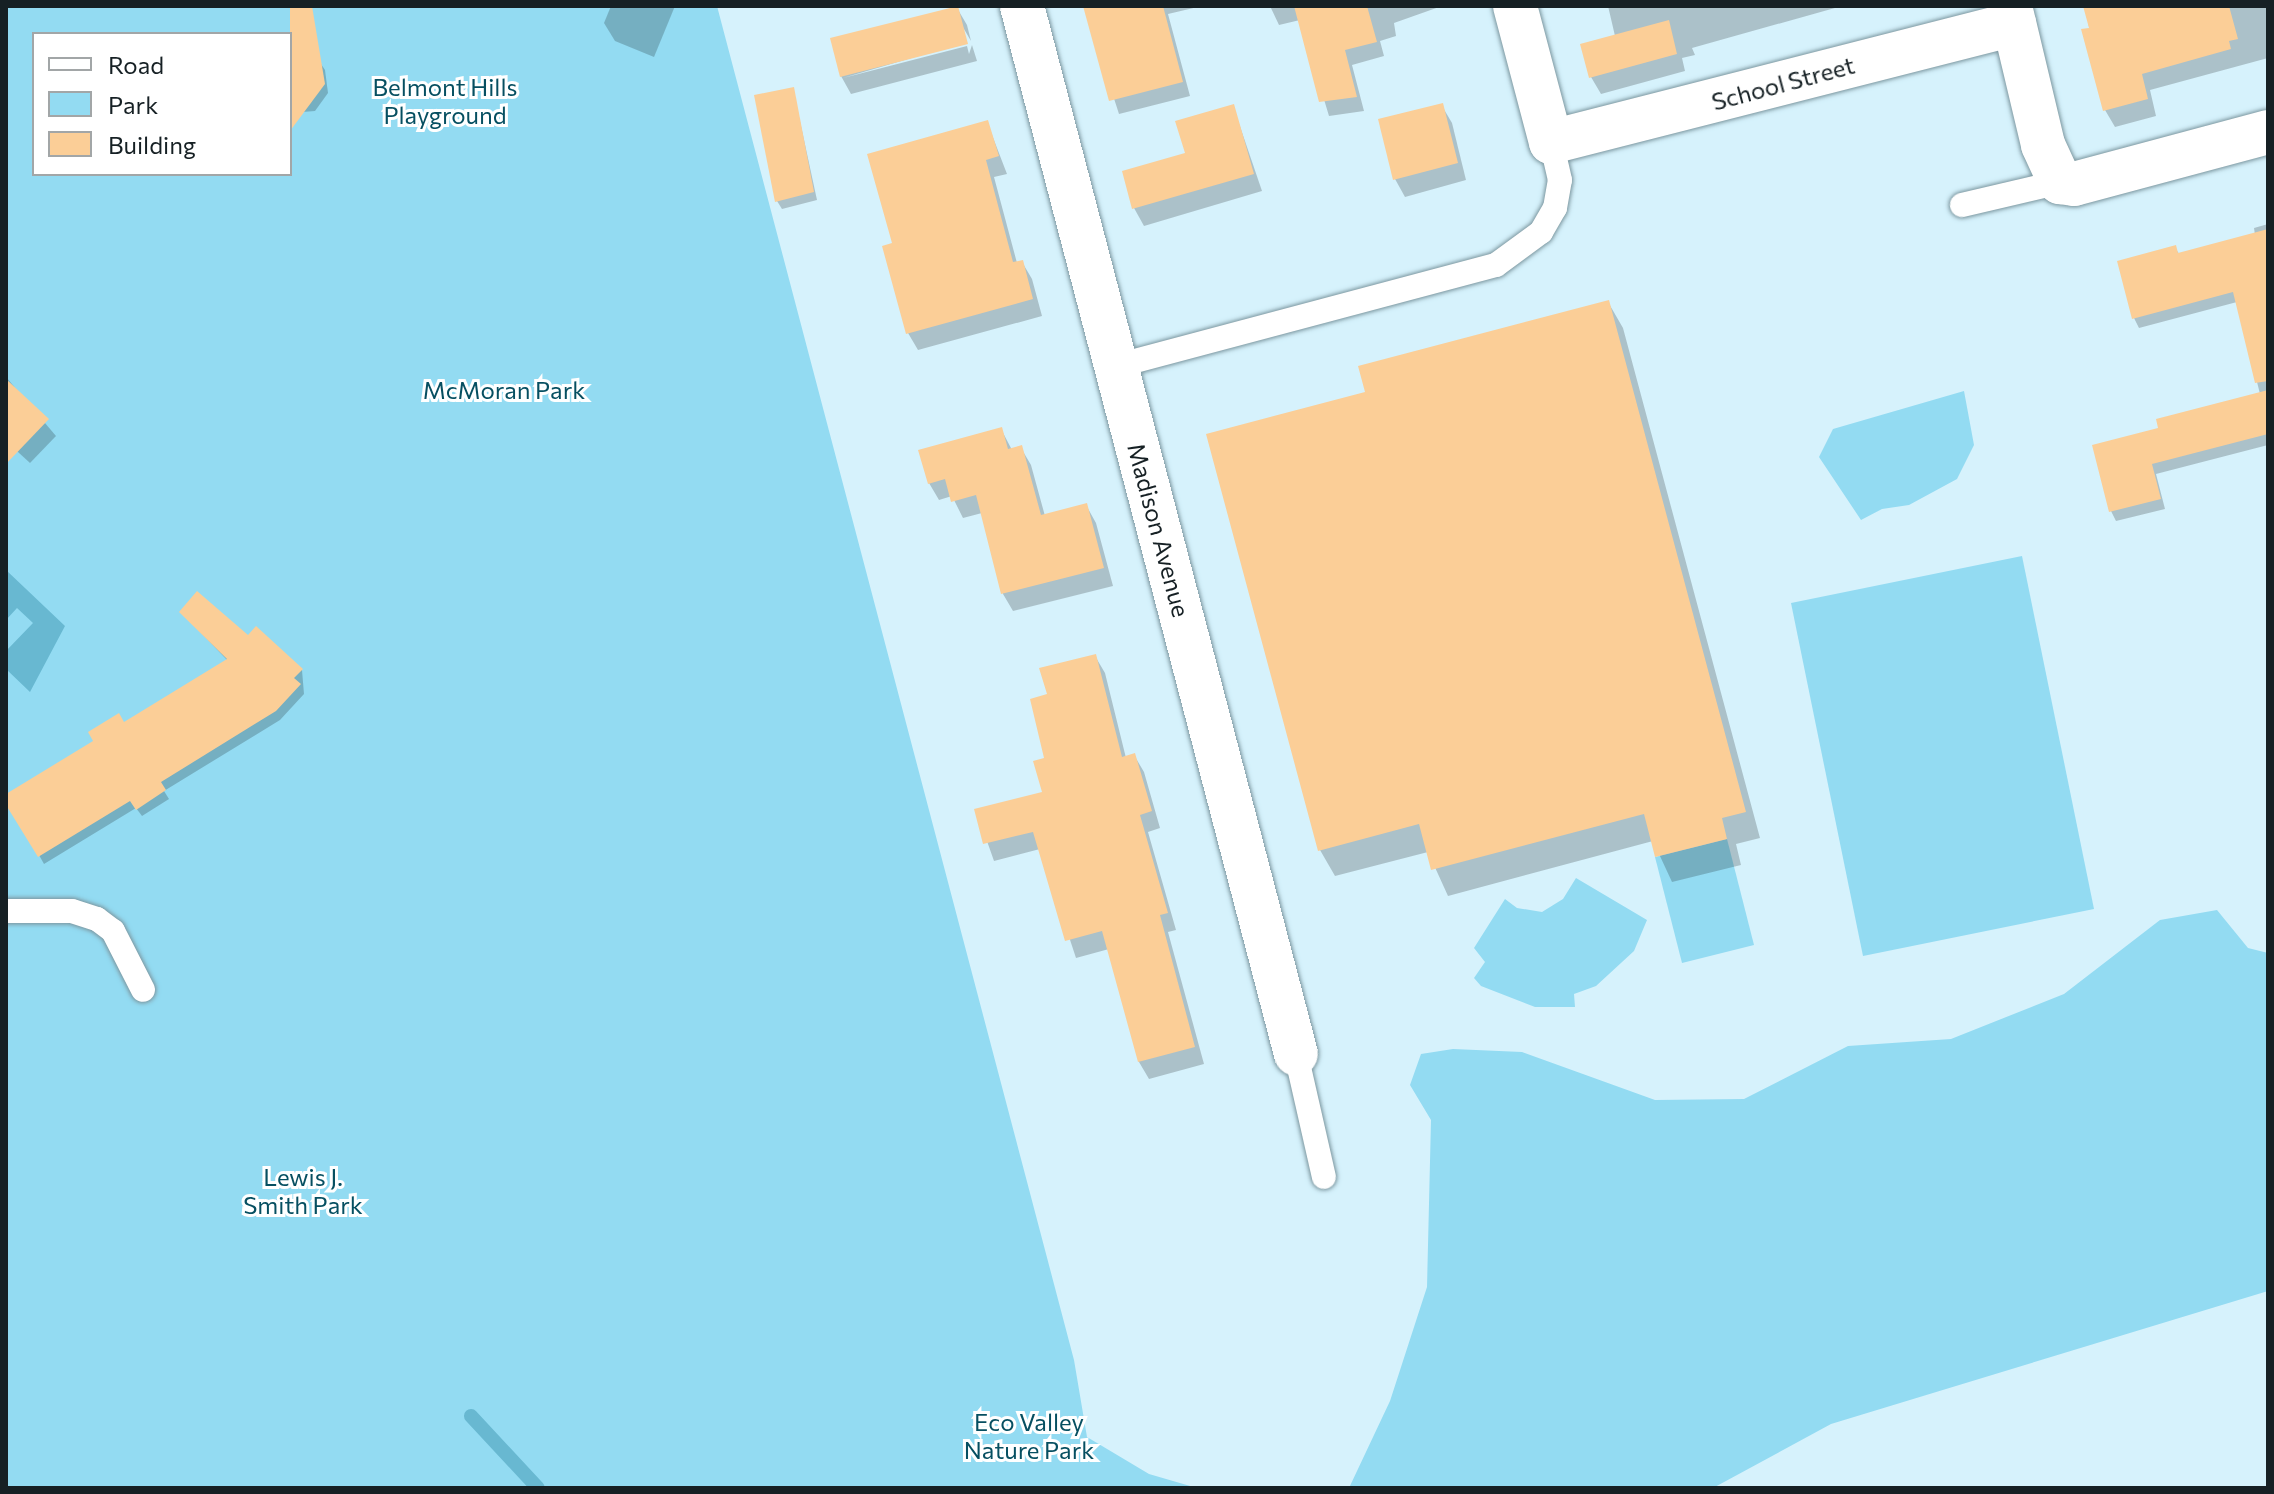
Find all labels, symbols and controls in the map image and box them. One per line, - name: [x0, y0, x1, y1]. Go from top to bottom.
- legend: [32, 32, 292, 176]
- text: Road: [108, 50, 164, 79]
- street label: School Street: [1708, 50, 1858, 116]
- park label: Belmont Hills Playground: [373, 73, 517, 129]
- text: Park: [108, 90, 158, 119]
- text: Building: [108, 130, 196, 159]
- park label: McMoran Park: [423, 376, 585, 404]
- street label: Madison Avenue: [1122, 440, 1196, 620]
- park label: Lewis J. Smith Park: [243, 1163, 363, 1219]
- park label: Eco Valley Nature Park: [964, 1408, 1094, 1464]

